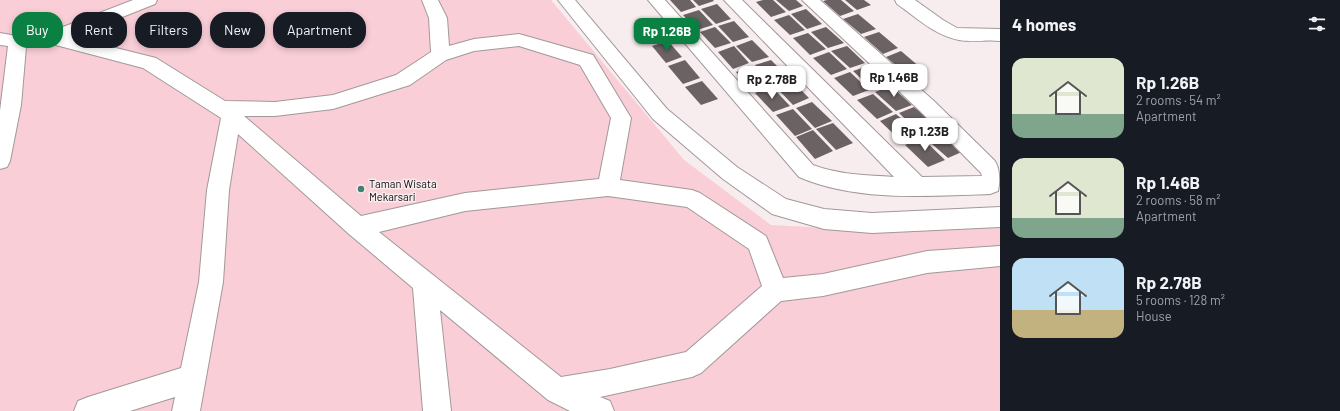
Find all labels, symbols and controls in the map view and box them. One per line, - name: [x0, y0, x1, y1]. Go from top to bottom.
- chip: Buy: [12, 12, 63, 48]
- chip: Rent: [71, 12, 127, 48]
- chip: Filters: [135, 12, 202, 48]
- chip: New: [210, 12, 265, 48]
- chip: Apartment: [273, 12, 366, 48]
- icon: filters: [1306, 13, 1328, 35]
- text: 4 homes: [1012, 14, 1076, 34]
- pin: Rp 1.26B: [626, 18, 708, 52]
- text: Rp 1.26B: [643, 23, 691, 39]
- pin: Rp 1.46B: [853, 64, 935, 98]
- pin: Rp 2.78B: [731, 66, 813, 100]
- text: Rp 1.46B: [870, 69, 918, 85]
- text: Rp 2.78B: [747, 71, 797, 87]
- text: Rp 1.26B: [1136, 72, 1199, 92]
- icon: home: [1044, 74, 1092, 122]
- text: 2 rooms · 54 m²: [1136, 92, 1221, 108]
- text: Apartment: [1136, 108, 1197, 124]
- pin: Rp 1.23B: [884, 118, 966, 152]
- text: Rp 1.23B: [901, 123, 949, 139]
- text: Rp 1.46B: [1136, 172, 1200, 192]
- icon: home: [1044, 174, 1092, 222]
- place label: Taman Wisata Mekarsari: [369, 177, 437, 203]
- marker: Taman Wisata Mekarsari: [356, 184, 366, 194]
- text: 2 rooms · 58 m²: [1136, 192, 1220, 208]
- text: Apartment: [1136, 208, 1197, 224]
- text: Rp 2.78B: [1136, 272, 1202, 292]
- icon: home: [1044, 274, 1092, 322]
- text: 5 rooms · 128 m²: [1136, 292, 1225, 308]
- text: House: [1136, 308, 1172, 324]

